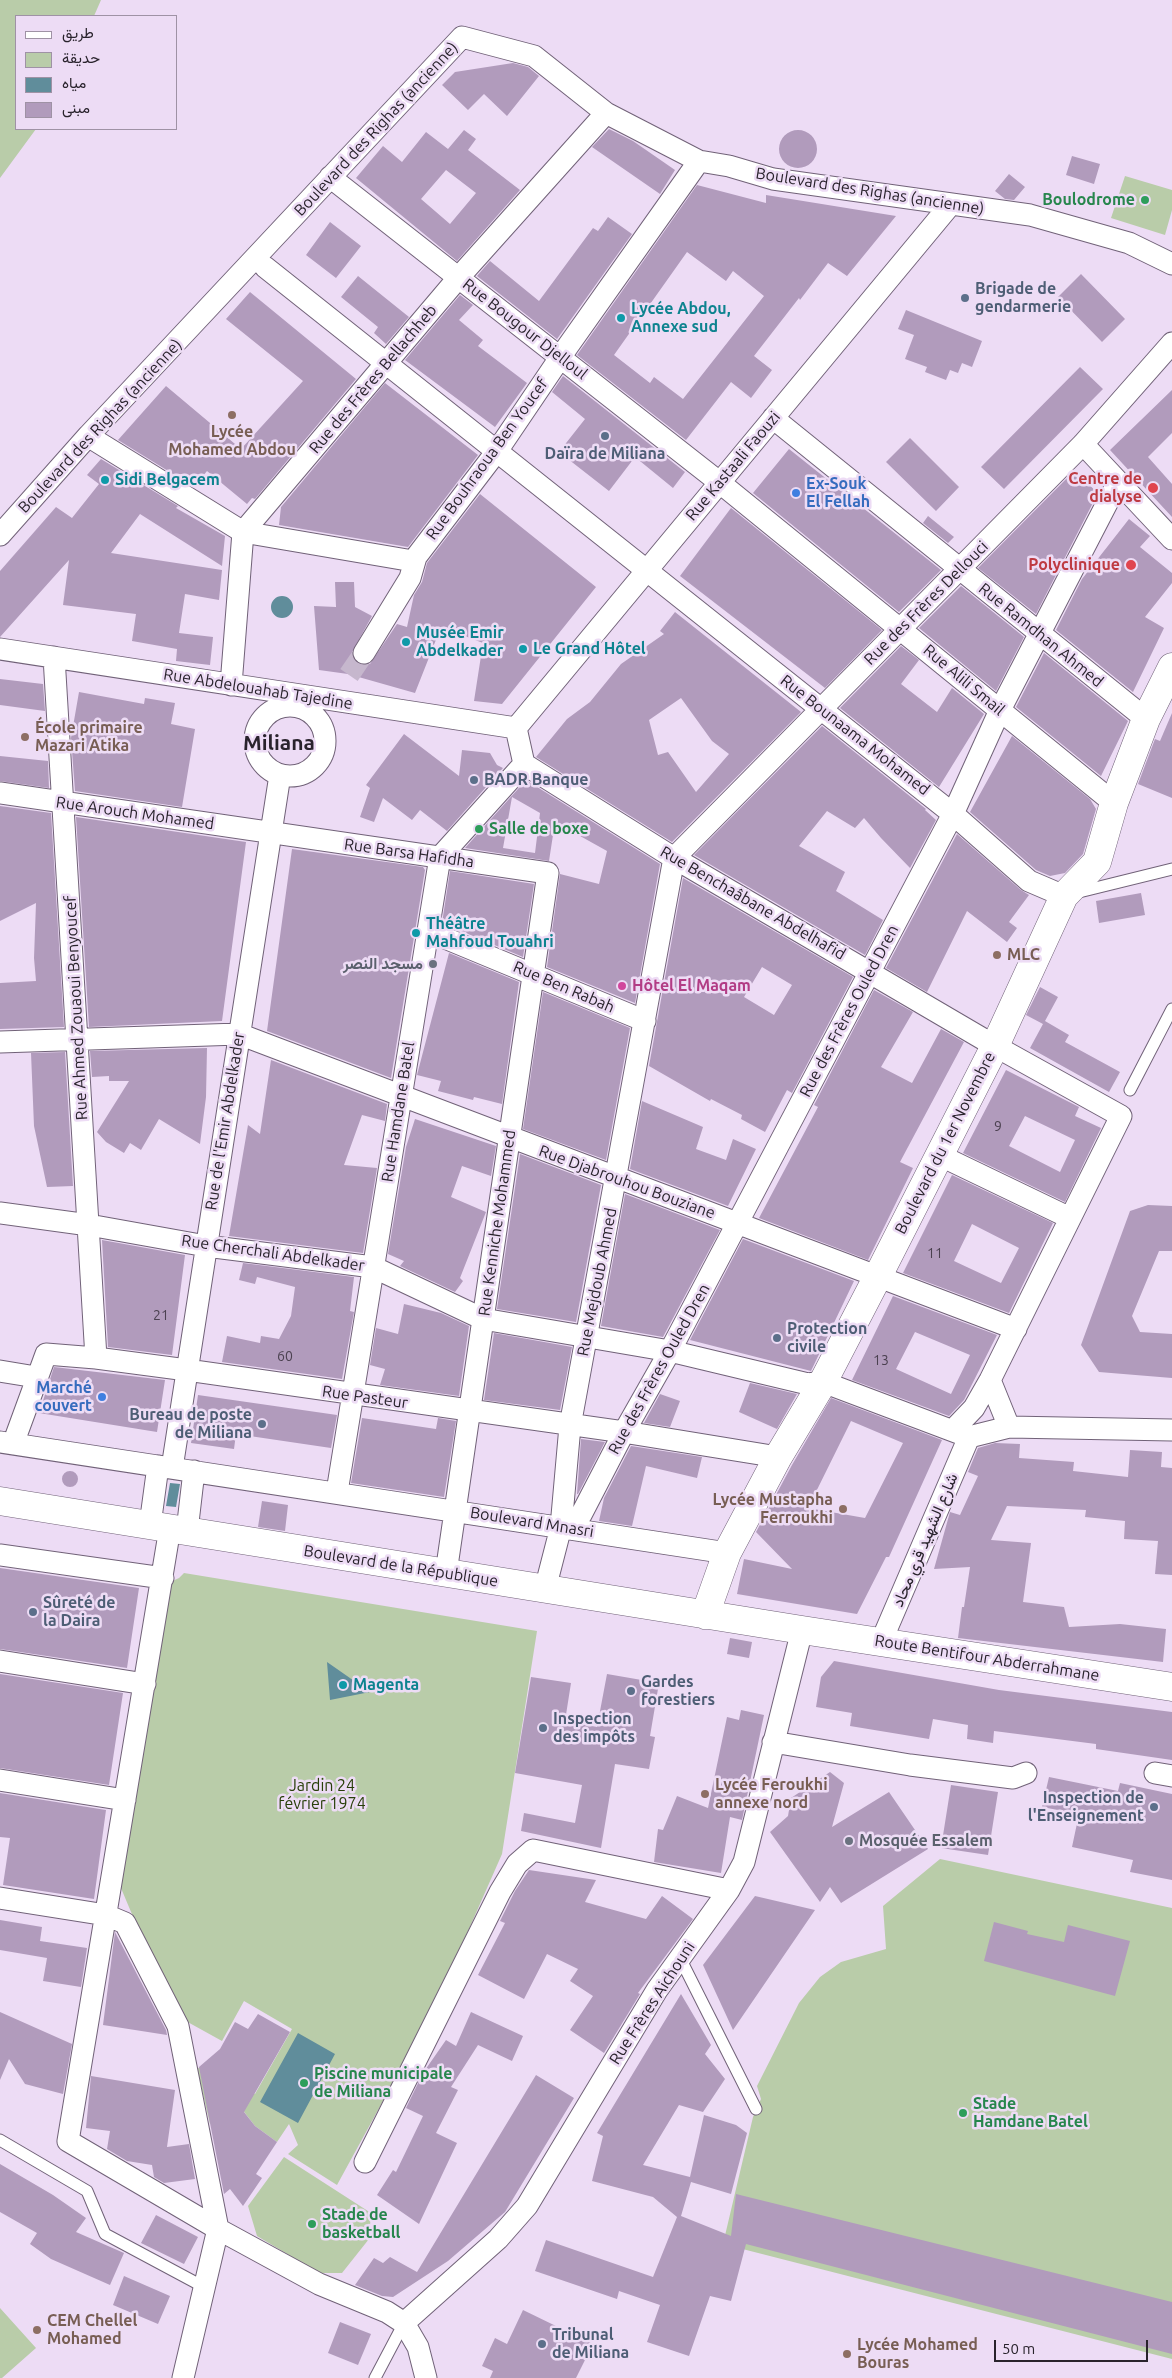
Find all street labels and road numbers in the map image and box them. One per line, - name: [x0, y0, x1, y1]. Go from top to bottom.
- street label: Boulevard des Righas (ancienne): [290, 38, 462, 220]
- street label: Boulevard des Righas (ancienne): [754, 163, 986, 219]
- street label: Rue Bougour Djelloul: [459, 274, 591, 384]
- street label: Rue des Frères Bellachheb: [305, 301, 441, 457]
- street label: Boulevard des Righas (ancienne): [14, 335, 186, 517]
- street label: Rue Bouhraoua Ben Youcef: [422, 374, 552, 544]
- street label: Rue Kastaali Faouzi: [682, 407, 784, 525]
- street label: Rue des Frères Dellouci: [860, 537, 992, 669]
- street label: Rue Ramdhan Ahmed: [975, 579, 1107, 691]
- street label: Rue Alili Smail: [919, 640, 1009, 720]
- street label: Rue Abdelouahab Tajedine: [162, 665, 354, 713]
- street label: Rue Bounaama Mohamed: [777, 671, 933, 799]
- street label: Rue Arouch Mohamed: [55, 792, 215, 834]
- street label: Rue Barsa Hafidha: [343, 834, 475, 872]
- street label: Rue Benchaâbane Abdelhafid: [657, 842, 849, 964]
- street label: Rue Ahmed Zouaoui Benyoucef: [61, 895, 91, 1121]
- street label: Rue des Frères Ouled Dren: [795, 922, 903, 1100]
- street label: Rue Ben Rabah: [510, 957, 618, 1017]
- street label: Rue de l'Emir Abdelkader: [201, 1030, 249, 1212]
- street label: Rue Hamdane Batel: [377, 1041, 419, 1183]
- street label: Boulevard du 1er Novembre: [891, 1049, 999, 1237]
- street label: Rue Kenniche Mohammed: [474, 1129, 520, 1317]
- street label: Rue Djabrouhou Bouziane: [536, 1141, 718, 1223]
- street label: Rue Mejdoub Ahmed: [573, 1206, 621, 1358]
- street label: Rue Cherchali Abdelkader: [180, 1231, 366, 1275]
- street label: Rue des Frères Ouled Dren: [604, 1280, 714, 1458]
- street label: Rue Pasteur: [321, 1381, 409, 1413]
- street label: شارع الشهيد قري محاد: [888, 1470, 962, 1610]
- street label: Boulevard Mnasri: [469, 1503, 595, 1541]
- street label: Boulevard de la République: [302, 1541, 500, 1591]
- street label: Route Bentifour Abderrahmane: [873, 1631, 1101, 1685]
- street label: Rue Frères Aichouni: [605, 1938, 699, 2068]

